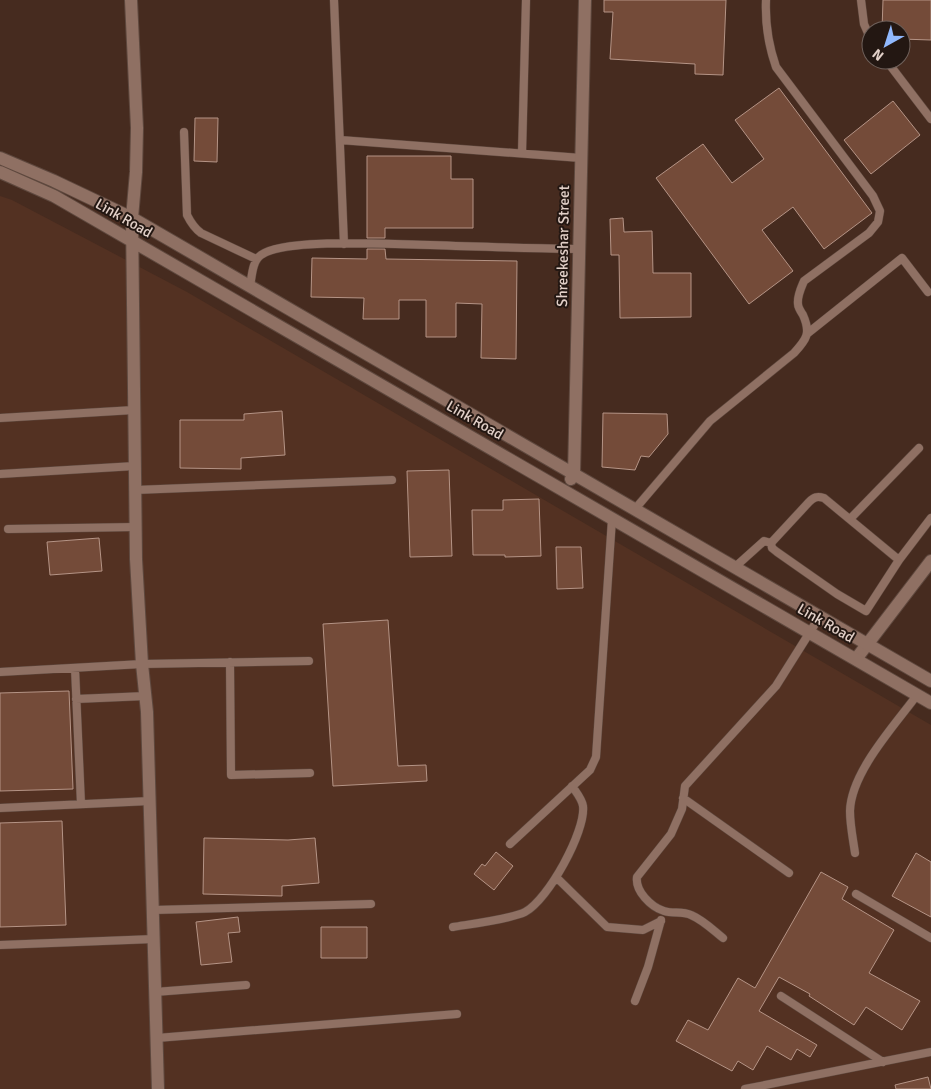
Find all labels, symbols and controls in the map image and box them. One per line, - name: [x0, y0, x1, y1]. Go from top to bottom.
- north arrow: [861, 20, 911, 70]
- text: N: [869, 45, 887, 64]
- street label: Shreekeshar Street: [553, 185, 573, 307]
- street label: Link Road: [92, 195, 156, 241]
- street label: Link Road: [443, 397, 507, 443]
- street label: Link Road: [794, 600, 858, 646]

